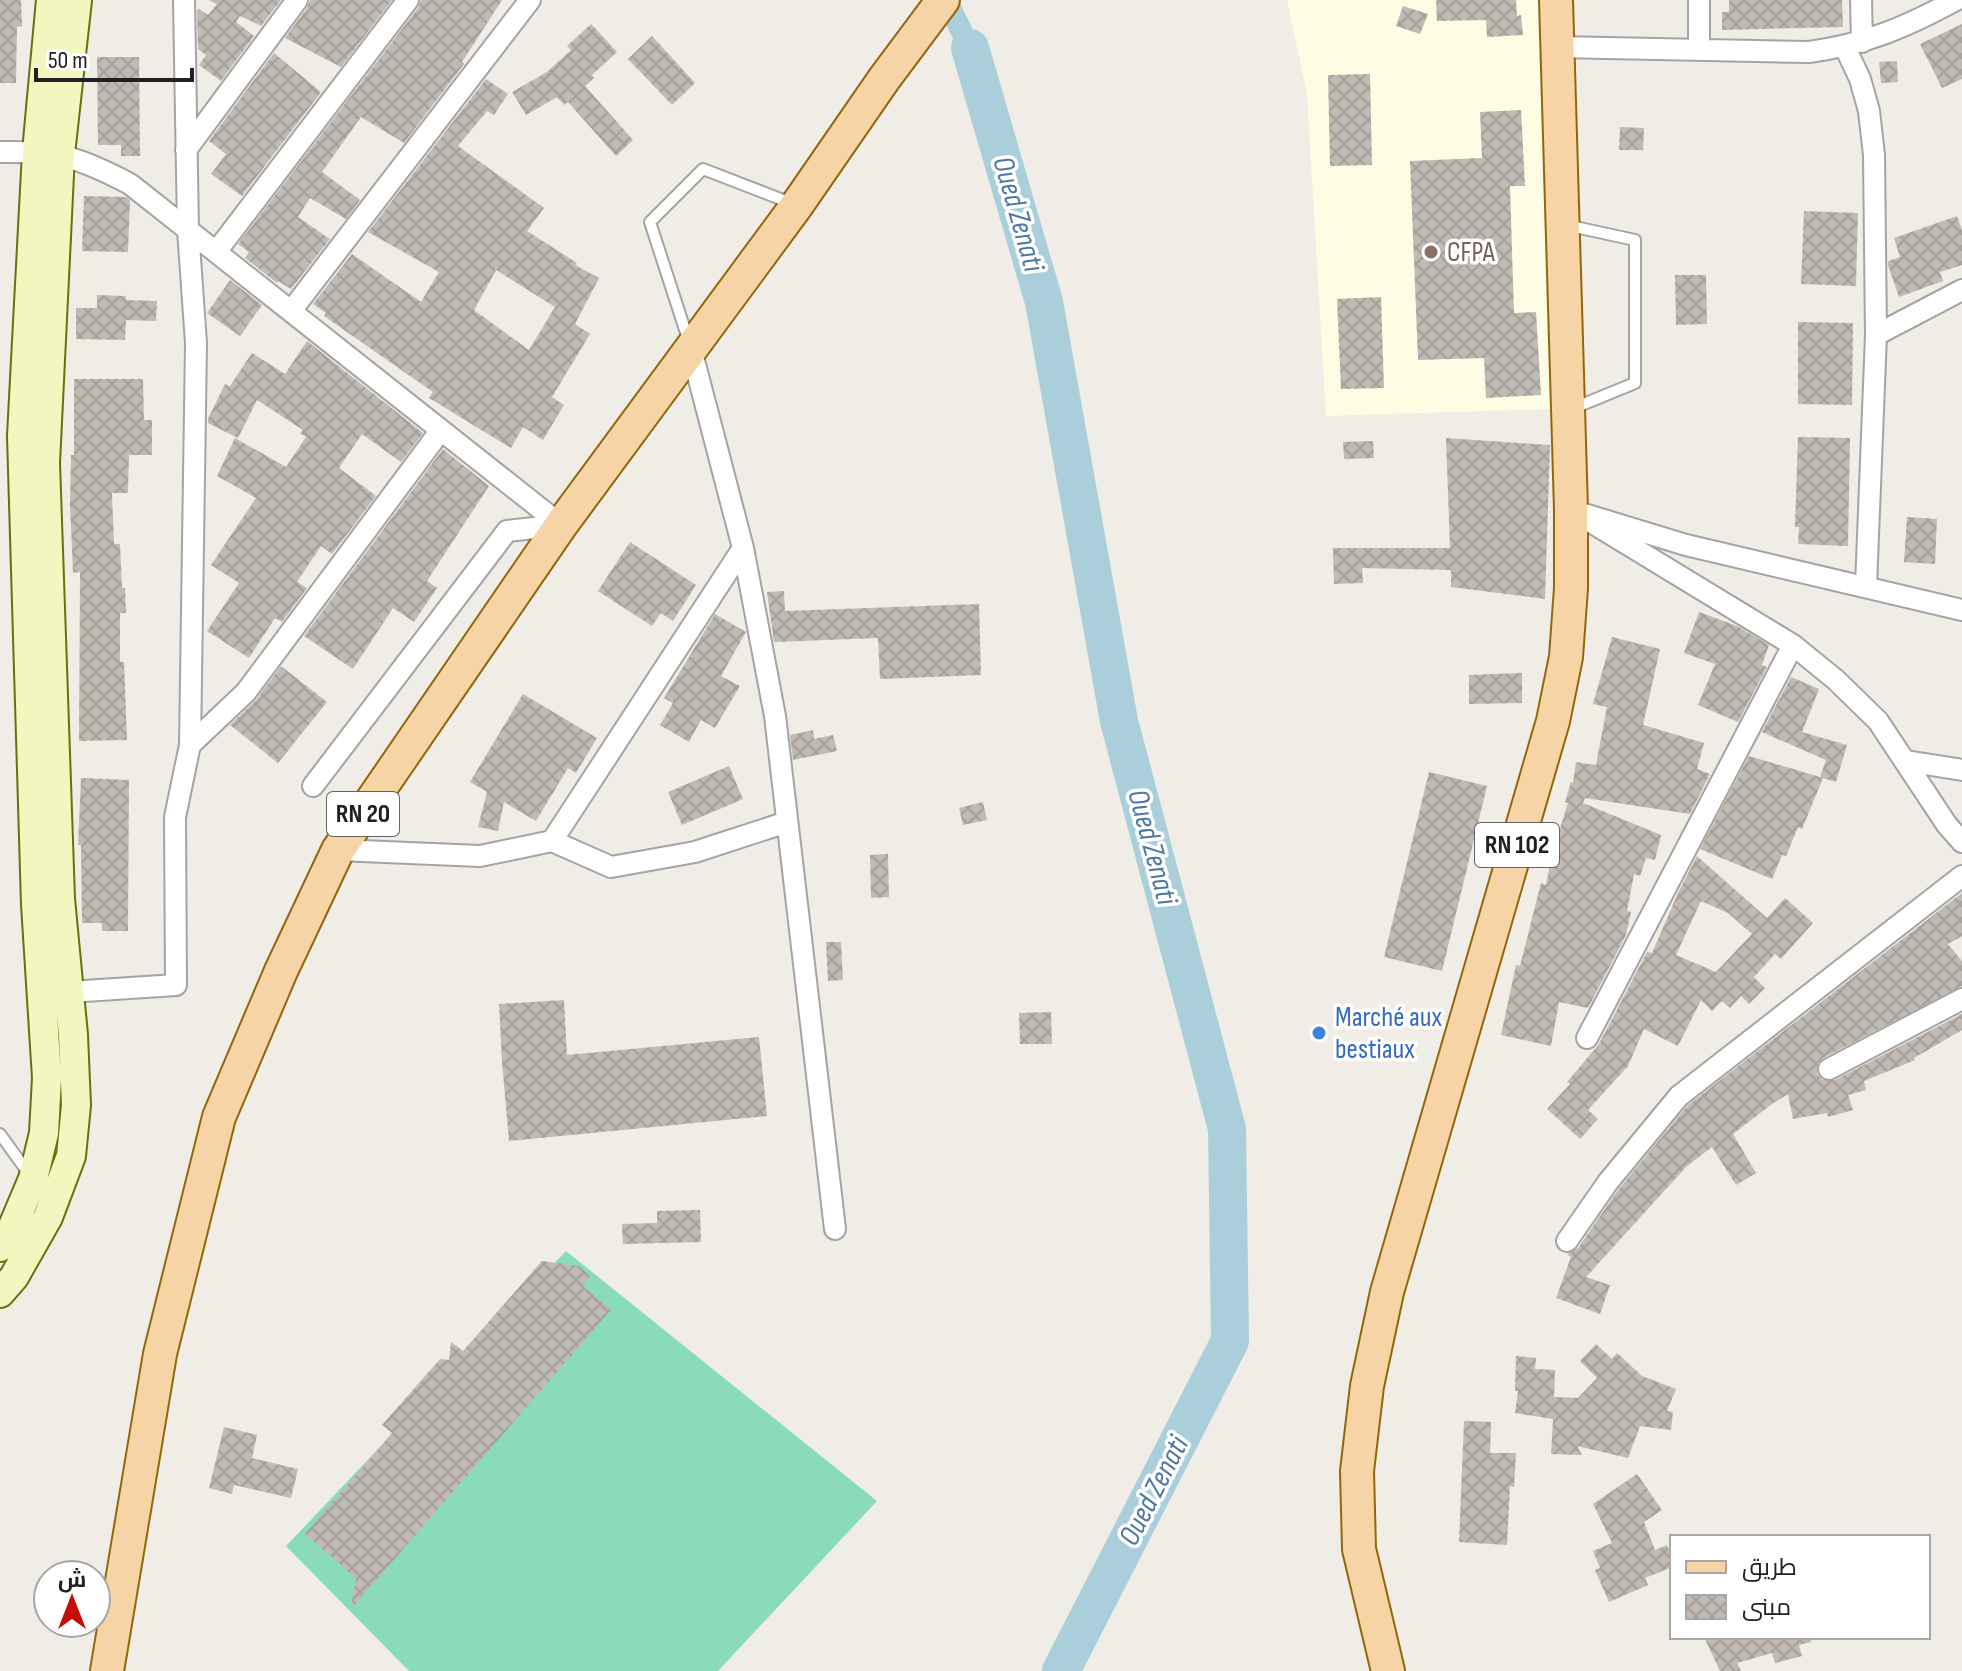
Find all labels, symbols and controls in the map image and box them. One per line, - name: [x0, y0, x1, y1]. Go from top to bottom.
- scale bar: [36, 32, 192, 82]
- text: 50 m: [48, 46, 88, 75]
- water label: Oued Zenati: [984, 152, 1052, 277]
- place label: CFPA: [1447, 236, 1496, 269]
- marker: CFPA: [1422, 243, 1440, 261]
- water label: Oued Zenati: [1119, 785, 1185, 910]
- road number: RN 20: [327, 792, 399, 836]
- road number: RN 102: [1475, 823, 1559, 867]
- place label: Marché aux bestiaux: [1335, 1001, 1442, 1066]
- marker: Marché aux bestiaux: [1310, 1024, 1328, 1042]
- water label: Oued Zenati: [1111, 1429, 1197, 1552]
- legend: [1670, 1535, 1930, 1639]
- text: طريق: [1742, 1553, 1797, 1582]
- north arrow: [32, 1559, 112, 1639]
- text: ش: [58, 1567, 86, 1594]
- text: مبنى: [1742, 1593, 1791, 1622]

